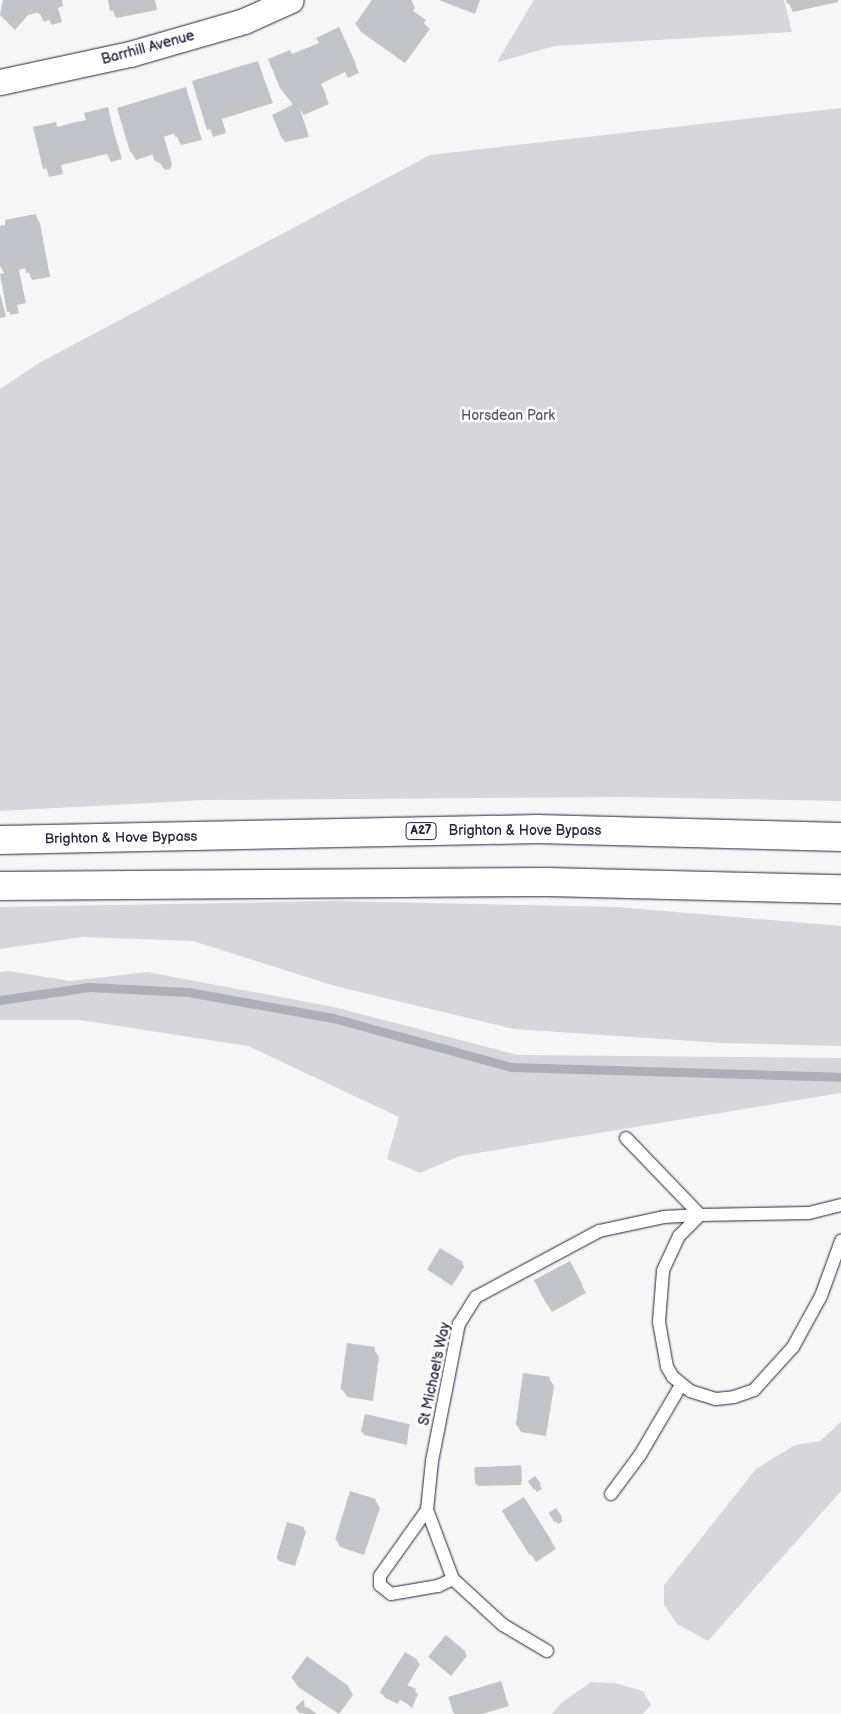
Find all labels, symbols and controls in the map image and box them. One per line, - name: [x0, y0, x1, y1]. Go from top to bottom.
- street label: Barrhill Avenue: [100, 28, 196, 68]
- park label: Horsdean Park: [461, 408, 555, 424]
- road number: A27: [405, 821, 437, 840]
- street label: Brighton & Hove Bypass: [449, 823, 601, 839]
- street label: Brighton & Hove Bypass: [44, 828, 198, 848]
- street label: St Michael's Way: [416, 1321, 454, 1427]

